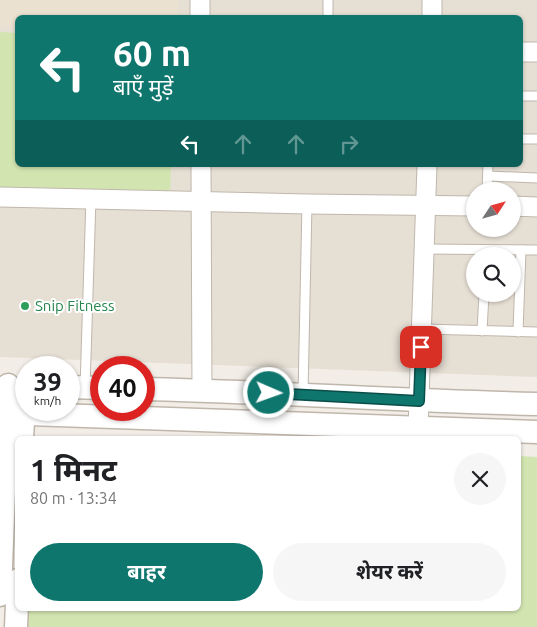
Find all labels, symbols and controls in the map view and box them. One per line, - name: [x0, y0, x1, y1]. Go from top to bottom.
- text: 60 m: [113, 33, 191, 73]
- icon: left: [30, 35, 95, 100]
- text: बाएँ मुड़ें: [113, 74, 173, 99]
- icon: left: [176, 130, 204, 158]
- icon: ahead: [229, 130, 257, 158]
- icon: ahead: [282, 130, 310, 158]
- icon: right: [335, 130, 363, 158]
- north arrow: [466, 182, 521, 238]
- map controls: [466, 182, 521, 302]
- button: search: [466, 247, 521, 302]
- place label: Snip Fitness: [35, 297, 115, 314]
- marker: Snip Fitness: [19, 300, 31, 312]
- pin: [400, 326, 442, 368]
- icon: arrive: [407, 333, 435, 361]
- speed limit sign: 40: [90, 356, 155, 421]
- position arrow: [242, 366, 294, 418]
- text: 39: [33, 368, 62, 396]
- text: km/h: [34, 394, 61, 407]
- text: 1 मिनट: [30, 453, 117, 487]
- button: close: [454, 453, 506, 505]
- text: 80 m · 13:34: [30, 489, 117, 507]
- button: बाहर: [30, 543, 263, 601]
- button: शेयर करें: [273, 543, 506, 601]

